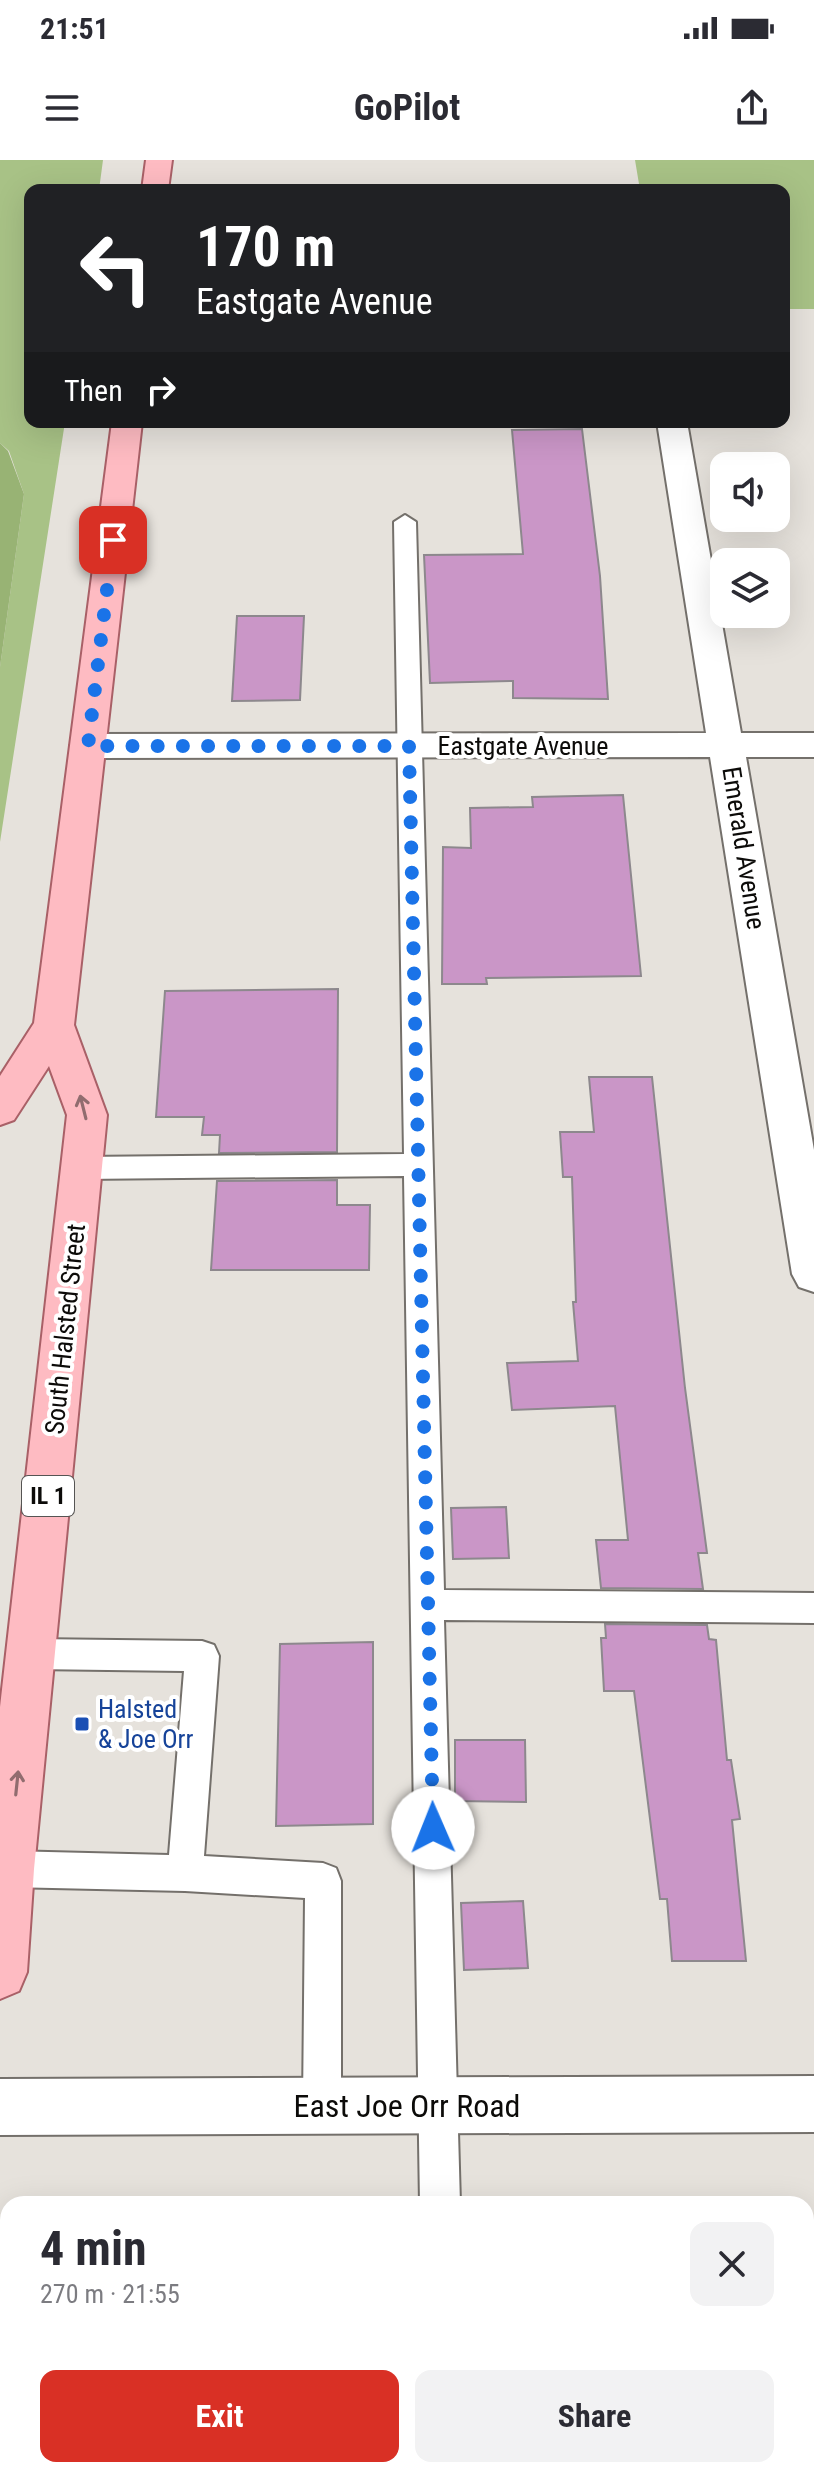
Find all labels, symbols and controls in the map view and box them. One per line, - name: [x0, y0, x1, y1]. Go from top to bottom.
- text: 21:51: [40, 11, 109, 46]
- icon: menu: [40, 86, 84, 130]
- icon: share: [730, 86, 774, 130]
- text: GoPilot: [354, 87, 460, 129]
- text: 170 m: [196, 214, 335, 280]
- icon: left: [64, 216, 168, 320]
- text: Eastgate Avenue: [196, 281, 433, 323]
- icon: right: [139, 368, 183, 412]
- text: Then: [64, 373, 123, 408]
- map controls: [710, 452, 790, 628]
- button: sound: [710, 452, 790, 532]
- pin: [79, 506, 147, 574]
- icon: arrive: [91, 518, 135, 562]
- button: layers: [710, 548, 790, 628]
- street label: Eastgate Avenue: [438, 731, 608, 761]
- street label: Emerald Avenue: [716, 765, 772, 931]
- one-way arrow: [74, 1095, 89, 1121]
- street label: South Halsted Street: [39, 1222, 91, 1436]
- road number: IL 1: [22, 1476, 74, 1516]
- place label: Halsted & Joe Orr: [98, 1694, 193, 1754]
- marker: Halsted & Joe Orr: [73, 1715, 91, 1733]
- one-way arrow: [10, 1770, 25, 1797]
- position arrow: [391, 1786, 475, 1870]
- street label: East Joe Orr Road: [294, 2087, 520, 2125]
- text: 4 min: [40, 2220, 147, 2277]
- button: close: [690, 2222, 774, 2306]
- text: 270 m · 21:55: [40, 2279, 180, 2309]
- button: Exit: [40, 2370, 399, 2462]
- button: Share: [415, 2370, 774, 2462]

